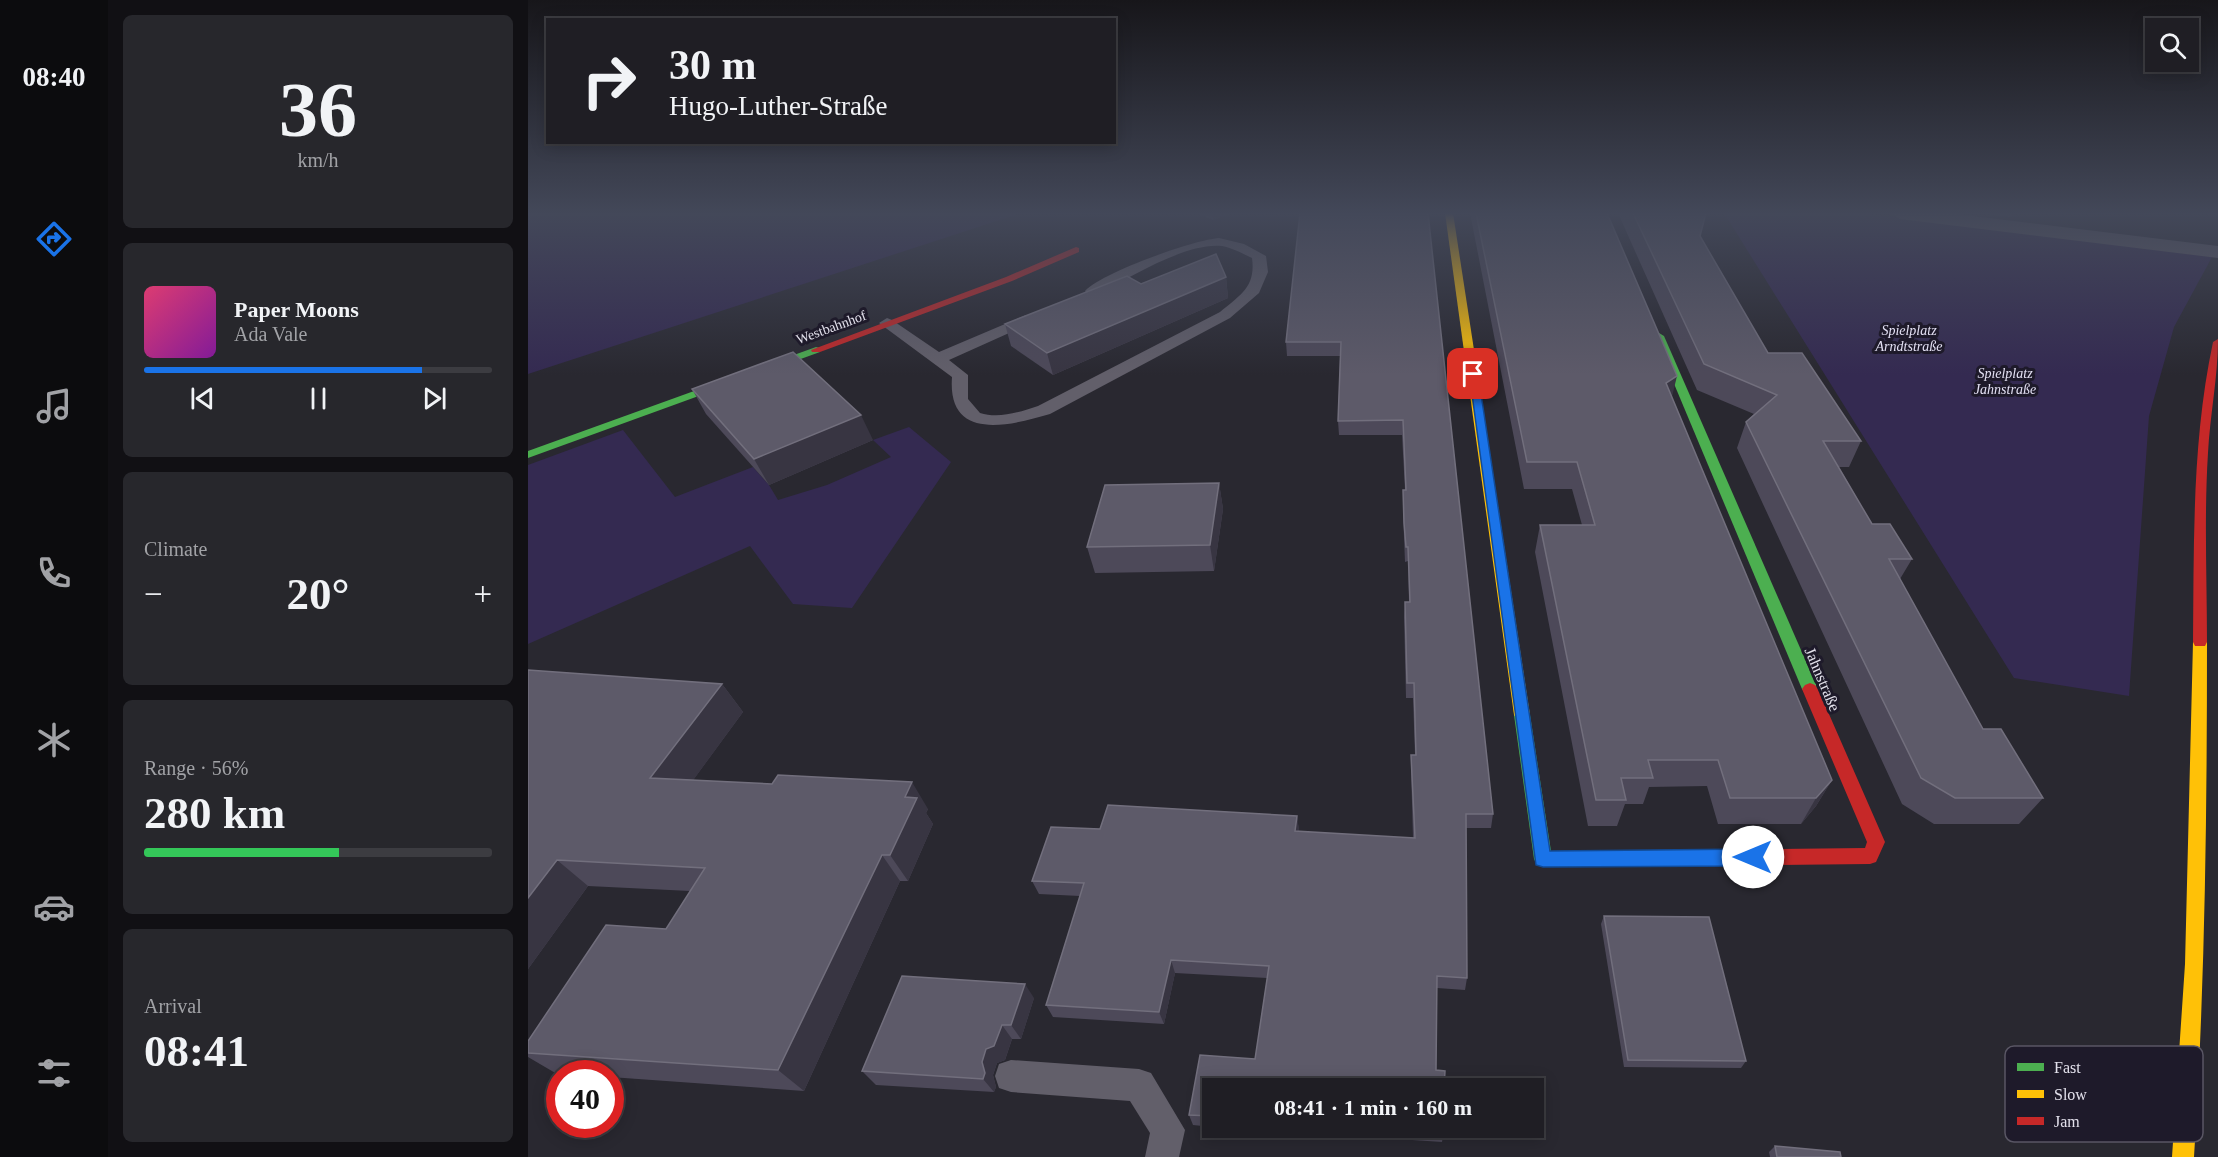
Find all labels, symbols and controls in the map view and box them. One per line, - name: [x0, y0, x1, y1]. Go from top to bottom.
- map controls: [2145, 18, 2199, 72]
- button: search: [2145, 18, 2199, 72]
- icon: right: [570, 42, 648, 120]
- text: 30 m: [669, 42, 757, 88]
- text: 08:40: [23, 62, 86, 92]
- text: 36: [279, 66, 357, 153]
- text: Hugo-Luther-Straße: [669, 91, 887, 121]
- text: km/h: [297, 149, 339, 171]
- icon: directions: [33, 218, 75, 260]
- text: Paper Moons: [234, 297, 359, 322]
- street label: Westbahnhof: [794, 308, 869, 347]
- text: Ada Vale: [234, 323, 308, 345]
- park label: Spielplatz Arndtstraße: [1875, 323, 1942, 354]
- pin: [1447, 348, 1498, 399]
- icon: arrive: [1456, 357, 1489, 390]
- park label: Spielplatz Jahnstraße: [1974, 366, 2036, 397]
- icon: previous: [186, 382, 219, 415]
- icon: pause: [302, 382, 335, 415]
- icon: next: [418, 382, 451, 415]
- icon: music: [33, 385, 75, 427]
- text: Climate: [144, 538, 207, 560]
- icon: phone: [33, 552, 75, 594]
- text: 20°: [287, 569, 350, 619]
- text: −: [144, 576, 163, 612]
- text: +: [473, 576, 492, 612]
- street label: Jahnstraße: [1802, 645, 1844, 714]
- icon: climate: [33, 719, 75, 761]
- text: Range · 56%: [144, 757, 248, 779]
- text: 280 km: [144, 788, 285, 838]
- position arrow: [1721, 825, 1785, 889]
- icon: car: [33, 886, 75, 928]
- text: Arrival: [144, 995, 202, 1017]
- text: 08:41: [144, 1026, 249, 1076]
- legend: [2005, 1046, 2203, 1142]
- icon: filters: [33, 1052, 75, 1094]
- text: Fast: [2054, 1059, 2081, 1076]
- speed limit sign: 40: [546, 1060, 624, 1138]
- text: Slow: [2054, 1086, 2087, 1103]
- text: 08:41 · 1 min · 160 m: [1274, 1095, 1472, 1120]
- text: Jam: [2054, 1113, 2080, 1130]

